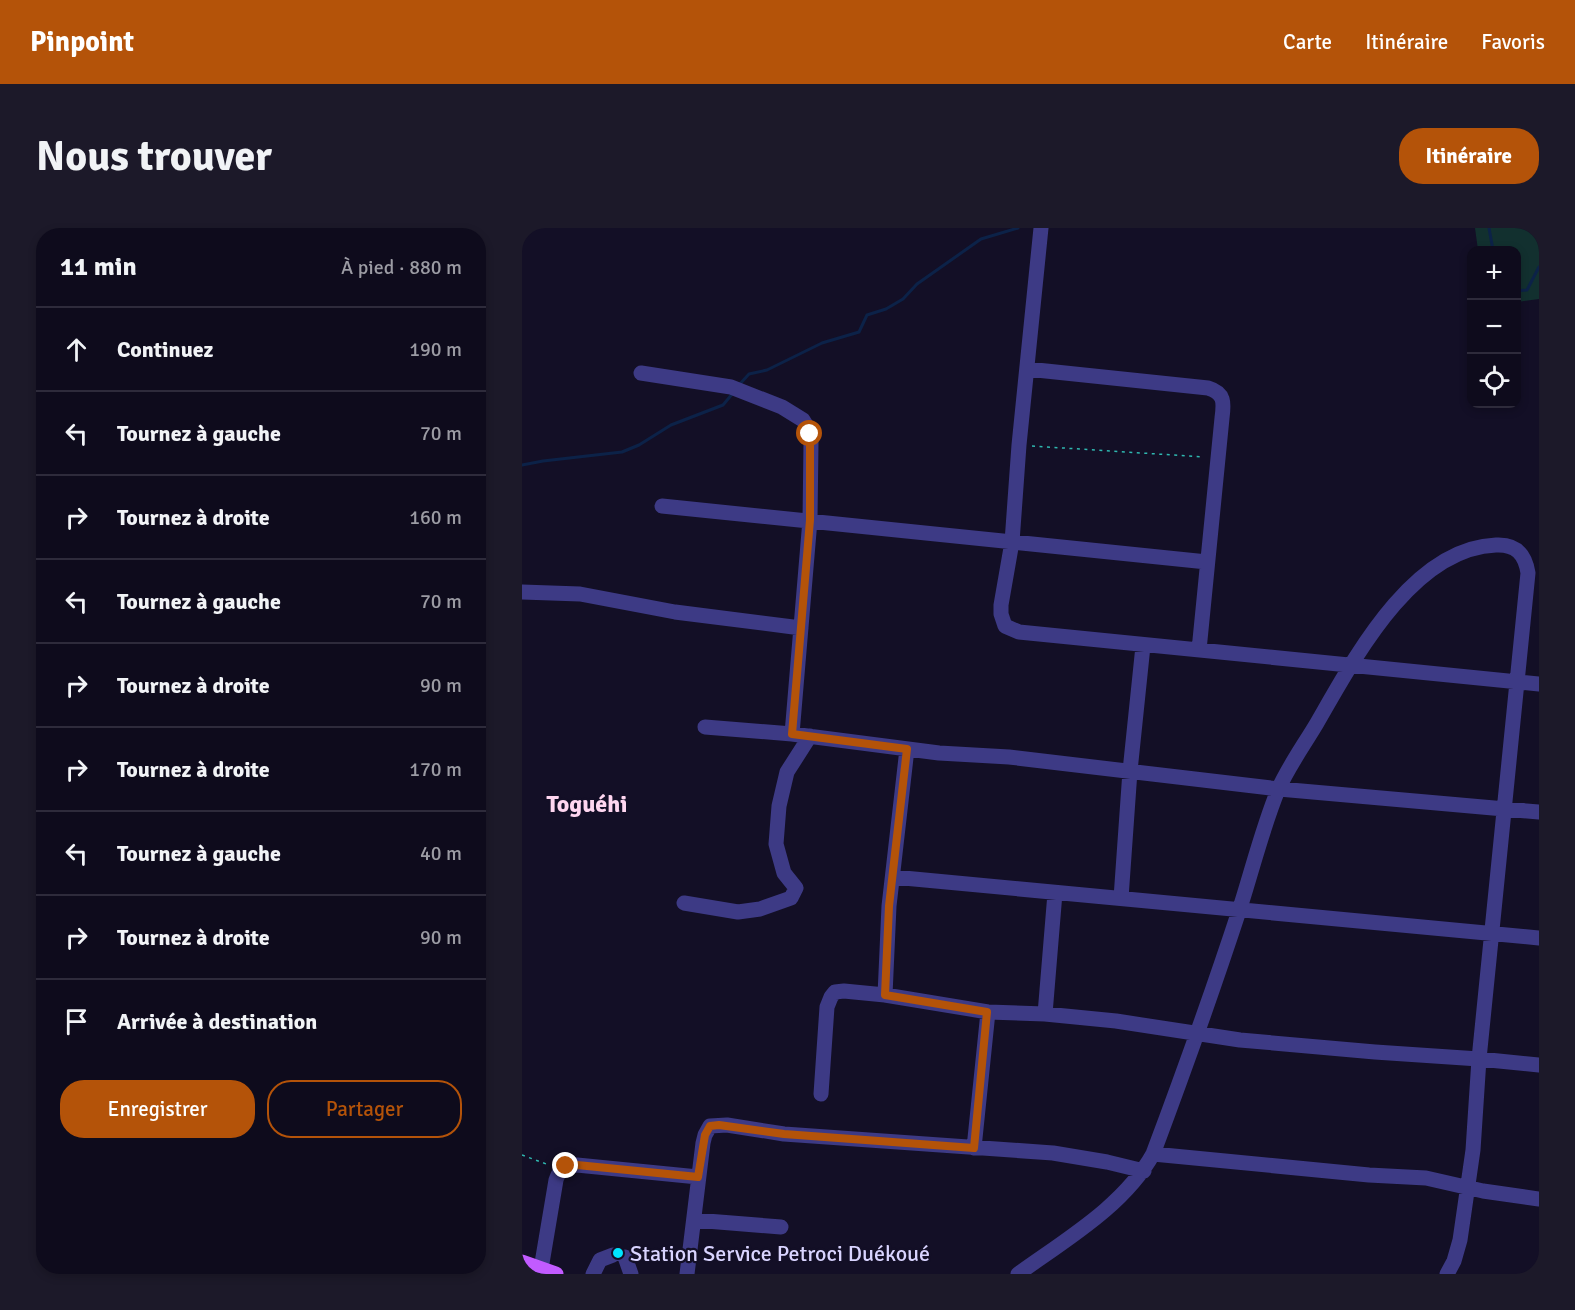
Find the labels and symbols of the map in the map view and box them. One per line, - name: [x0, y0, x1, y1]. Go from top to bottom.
- route start: [796, 420, 822, 446]
- district label: Toguéhi: [547, 789, 627, 819]
- route end: [552, 1152, 578, 1178]
- place label: Station Service Petroci Duékoué: [630, 1240, 930, 1267]
- marker: Station Service Petroci Duékoué: [611, 1246, 625, 1260]

